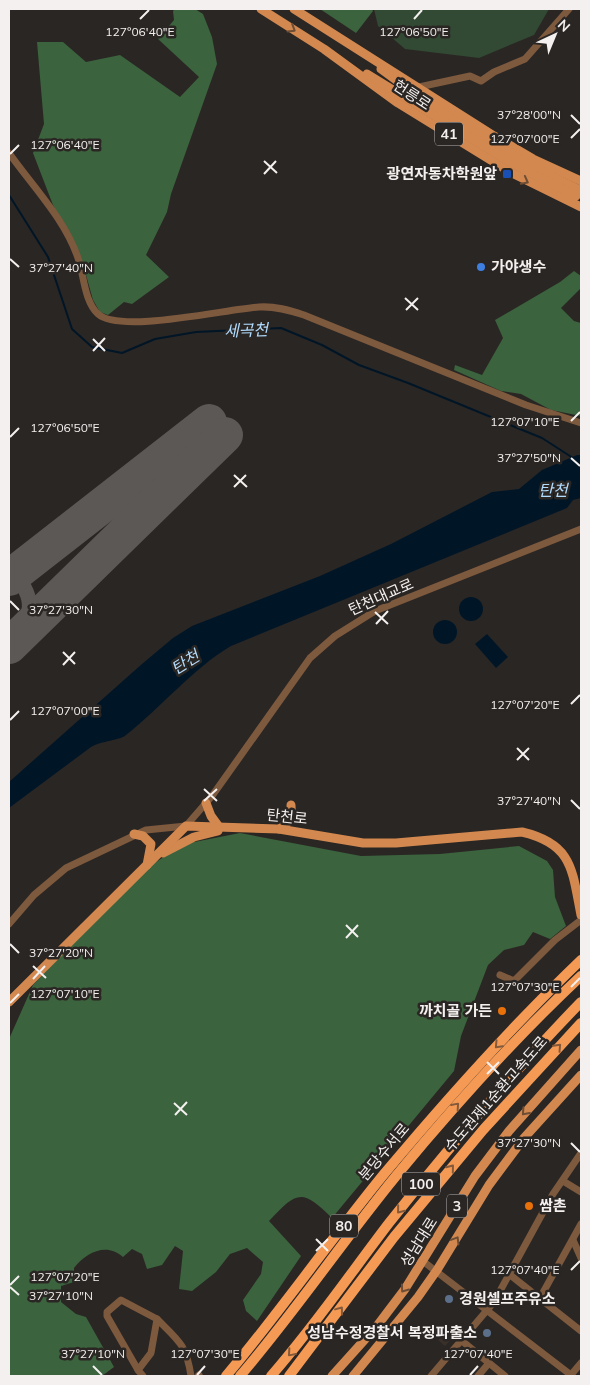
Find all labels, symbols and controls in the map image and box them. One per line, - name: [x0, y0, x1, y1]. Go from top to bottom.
- north arrow: [530, 10, 580, 60]
- text: N: [554, 16, 574, 36]
- one-way arrow: [286, 23, 296, 32]
- text: 127°06'40"E: [105, 24, 175, 39]
- text: 127°06'50"E: [379, 24, 449, 39]
- street label: 헌릉로: [390, 75, 435, 114]
- text: 37°28'00"N: [497, 107, 561, 122]
- road number: 41: [435, 122, 463, 146]
- text: 127°07'00"E: [490, 131, 560, 146]
- text: 127°06'40"E: [30, 137, 100, 152]
- place label: 광연자동차학원앞: [387, 164, 497, 183]
- marker: 광연자동차학원앞: [501, 168, 513, 180]
- one-way arrow: [520, 175, 529, 185]
- place label: 가야생수: [491, 257, 546, 276]
- text: 37°27'40"N: [29, 260, 93, 275]
- marker: 가야생수: [475, 261, 487, 273]
- water label: 세곡천: [224, 319, 271, 341]
- text: 127°07'10"E: [490, 414, 560, 429]
- text: 127°06'50"E: [30, 420, 100, 435]
- text: 37°27'50"N: [497, 450, 561, 465]
- water label: 탄천: [538, 480, 570, 500]
- street label: 탄천대교로: [345, 574, 416, 619]
- text: 37°27'30"N: [29, 602, 93, 617]
- water label: 탄천: [167, 645, 205, 678]
- text: 127°07'20"E: [490, 697, 560, 712]
- text: 127°07'00"E: [30, 703, 100, 718]
- text: 37°27'40"N: [497, 793, 561, 808]
- street label: 탄천로: [265, 805, 309, 828]
- text: 37°27'20"N: [29, 945, 93, 960]
- text: 127°07'30"E: [490, 979, 560, 994]
- text: 127°07'10"E: [30, 986, 100, 1001]
- place label: 까치골 가든: [419, 1001, 492, 1020]
- marker: 까치골 가든: [496, 1005, 508, 1017]
- street label: 수도권제1순환고속도로: [440, 1032, 551, 1155]
- one-way arrow: [495, 1039, 504, 1048]
- one-way arrow: [552, 1043, 561, 1052]
- one-way arrow: [450, 1103, 458, 1112]
- one-way arrow: [522, 1106, 531, 1115]
- street label: 분당수서로: [354, 1119, 413, 1184]
- text: 37°27'30"N: [497, 1135, 561, 1150]
- one-way arrow: [445, 1165, 454, 1174]
- road number: 100: [402, 1172, 440, 1196]
- road number: 3: [447, 1194, 467, 1218]
- place label: 쌈촌: [539, 1196, 567, 1215]
- marker: 쌈촌: [523, 1200, 535, 1212]
- one-way arrow: [396, 1204, 405, 1213]
- street label: 성남대로: [396, 1213, 441, 1270]
- road number: 80: [330, 1214, 358, 1238]
- one-way arrow: [450, 1236, 459, 1245]
- text: 127°07'40"E: [490, 1262, 560, 1277]
- text: 127°07'20"E: [30, 1269, 100, 1284]
- one-way arrow: [402, 1283, 410, 1292]
- text: 37°27'10"N: [29, 1288, 93, 1303]
- place label: 경원셀프주유소: [459, 1289, 556, 1308]
- marker: 경원셀프주유소: [443, 1293, 455, 1305]
- one-way arrow: [334, 1306, 343, 1316]
- place label: 성남수정경찰서 복정파출소: [307, 1323, 477, 1342]
- marker: 성남수정경찰서 복정파출소: [481, 1327, 493, 1339]
- text: 37°27'10"N: [61, 1346, 125, 1361]
- text: 127°07'30"E: [170, 1346, 240, 1361]
- text: 127°07'40"E: [443, 1346, 513, 1361]
- one-way arrow: [288, 1347, 297, 1356]

